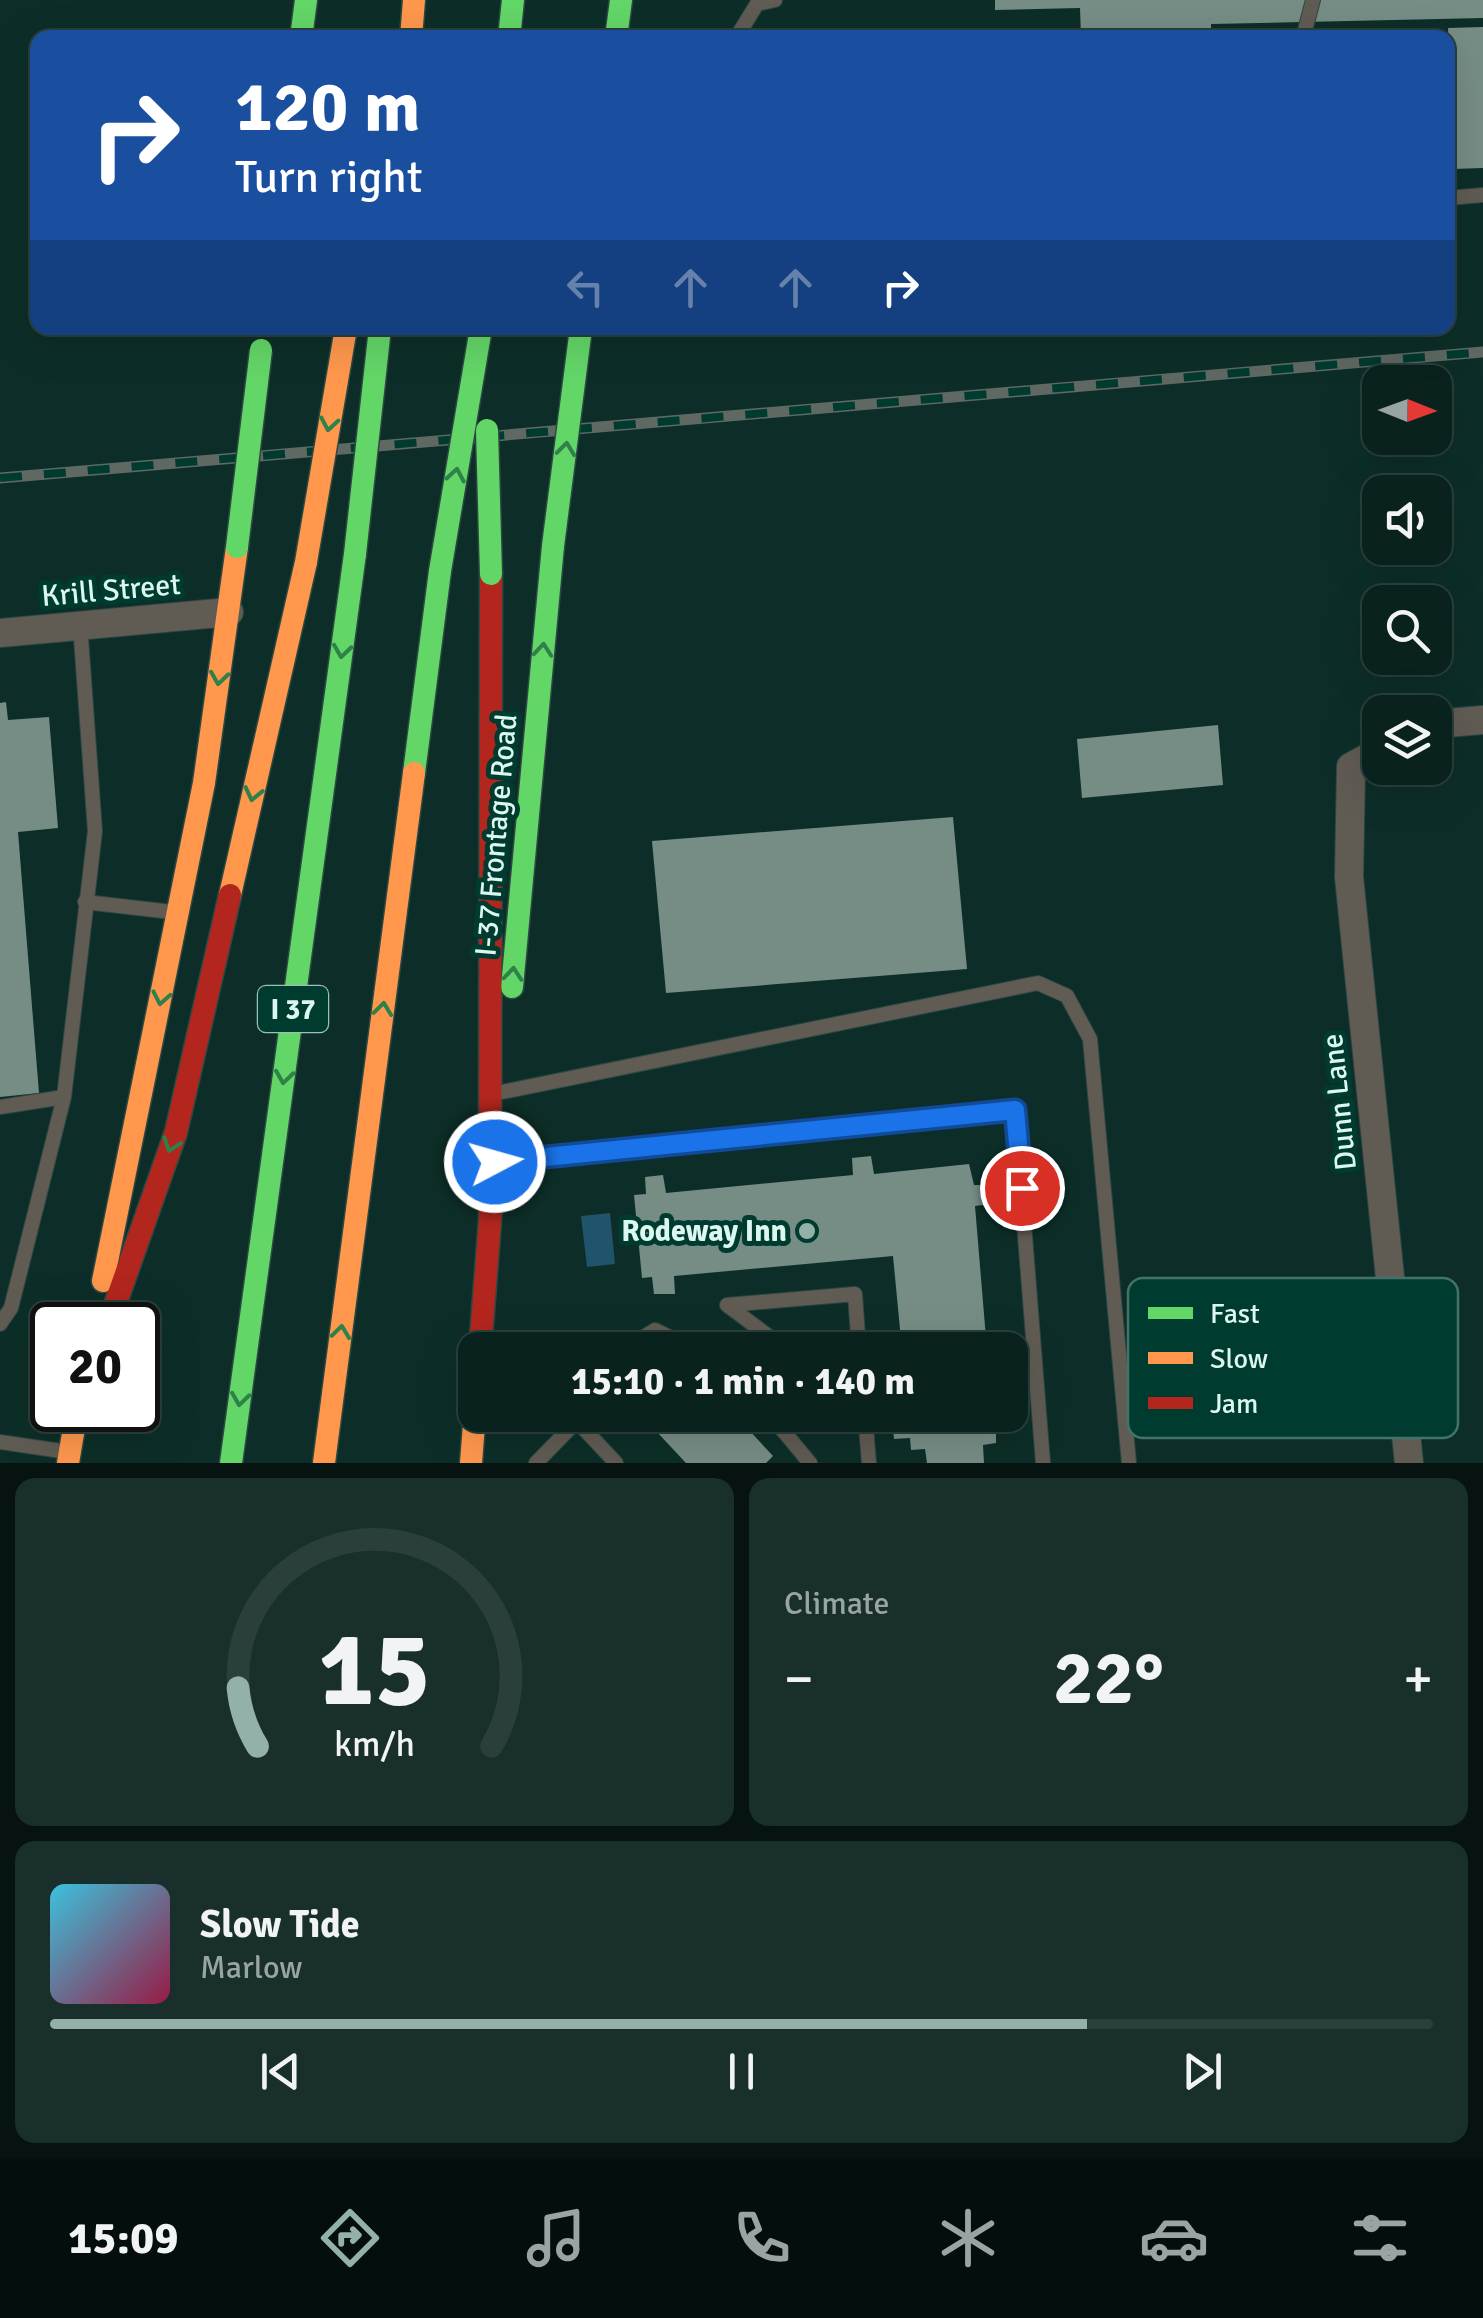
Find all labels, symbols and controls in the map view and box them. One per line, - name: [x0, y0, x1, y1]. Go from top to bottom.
- text: 120 m: [235, 64, 420, 150]
- icon: right: [70, 70, 200, 200]
- text: Turn right: [235, 150, 423, 205]
- icon: left: [558, 260, 613, 315]
- icon: ahead: [663, 260, 718, 315]
- icon: ahead: [768, 260, 823, 315]
- icon: right: [873, 260, 928, 315]
- north arrow: [1362, 365, 1452, 455]
- map controls: [1362, 365, 1452, 785]
- one-way arrow: [320, 415, 341, 432]
- one-way arrow: [554, 441, 575, 457]
- one-way arrow: [445, 467, 466, 483]
- button: sound: [1362, 475, 1452, 565]
- street label: Krill Street: [40, 566, 182, 615]
- button: search: [1362, 585, 1452, 675]
- one-way arrow: [532, 642, 554, 658]
- one-way arrow: [332, 643, 353, 659]
- one-way arrow: [210, 670, 231, 687]
- button: layers: [1362, 695, 1452, 785]
- street label: I-37 Frontage Road: [467, 712, 526, 958]
- one-way arrow: [244, 785, 265, 802]
- one-way arrow: [502, 966, 523, 982]
- road number: I 37: [258, 986, 328, 1032]
- one-way arrow: [151, 989, 172, 1006]
- one-way arrow: [372, 1001, 393, 1017]
- street label: Dunn Lane: [1314, 1032, 1365, 1172]
- one-way arrow: [274, 1069, 295, 1085]
- position arrow: [443, 1110, 547, 1214]
- one-way arrow: [163, 1135, 183, 1152]
- pin: [980, 1146, 1065, 1231]
- icon: arrive: [995, 1161, 1050, 1216]
- place label: Rodeway Inn: [621, 1213, 787, 1250]
- marker: Rodeway Inn: [796, 1220, 818, 1242]
- legend: [1128, 1278, 1458, 1438]
- text: Fast: [1210, 1297, 1260, 1331]
- speed limit sign: 20: [30, 1302, 160, 1432]
- one-way arrow: [330, 1323, 351, 1339]
- text: Slow: [1210, 1342, 1268, 1376]
- text: 15:10 · 1 min · 140 m: [571, 1358, 915, 1405]
- text: Jam: [1210, 1387, 1258, 1421]
- one-way arrow: [230, 1391, 251, 1407]
- text: Climate: [784, 1584, 890, 1623]
- text: 15: [318, 1606, 431, 1734]
- text: 22°: [1053, 1632, 1164, 1725]
- text: −: [784, 1645, 814, 1713]
- text: +: [1403, 1645, 1433, 1713]
- text: km/h: [334, 1722, 415, 1766]
- text: Slow Tide: [200, 1901, 360, 1948]
- text: Marlow: [200, 1948, 302, 1987]
- icon: previous: [253, 2044, 308, 2099]
- icon: pause: [714, 2044, 769, 2099]
- icon: next: [1175, 2044, 1230, 2099]
- icon: directions: [315, 2203, 385, 2273]
- icon: music: [521, 2203, 591, 2273]
- icon: phone: [727, 2203, 797, 2273]
- icon: climate: [933, 2203, 1003, 2273]
- icon: car: [1139, 2203, 1209, 2273]
- icon: filters: [1345, 2203, 1415, 2273]
- text: 15:09: [68, 2211, 178, 2266]

